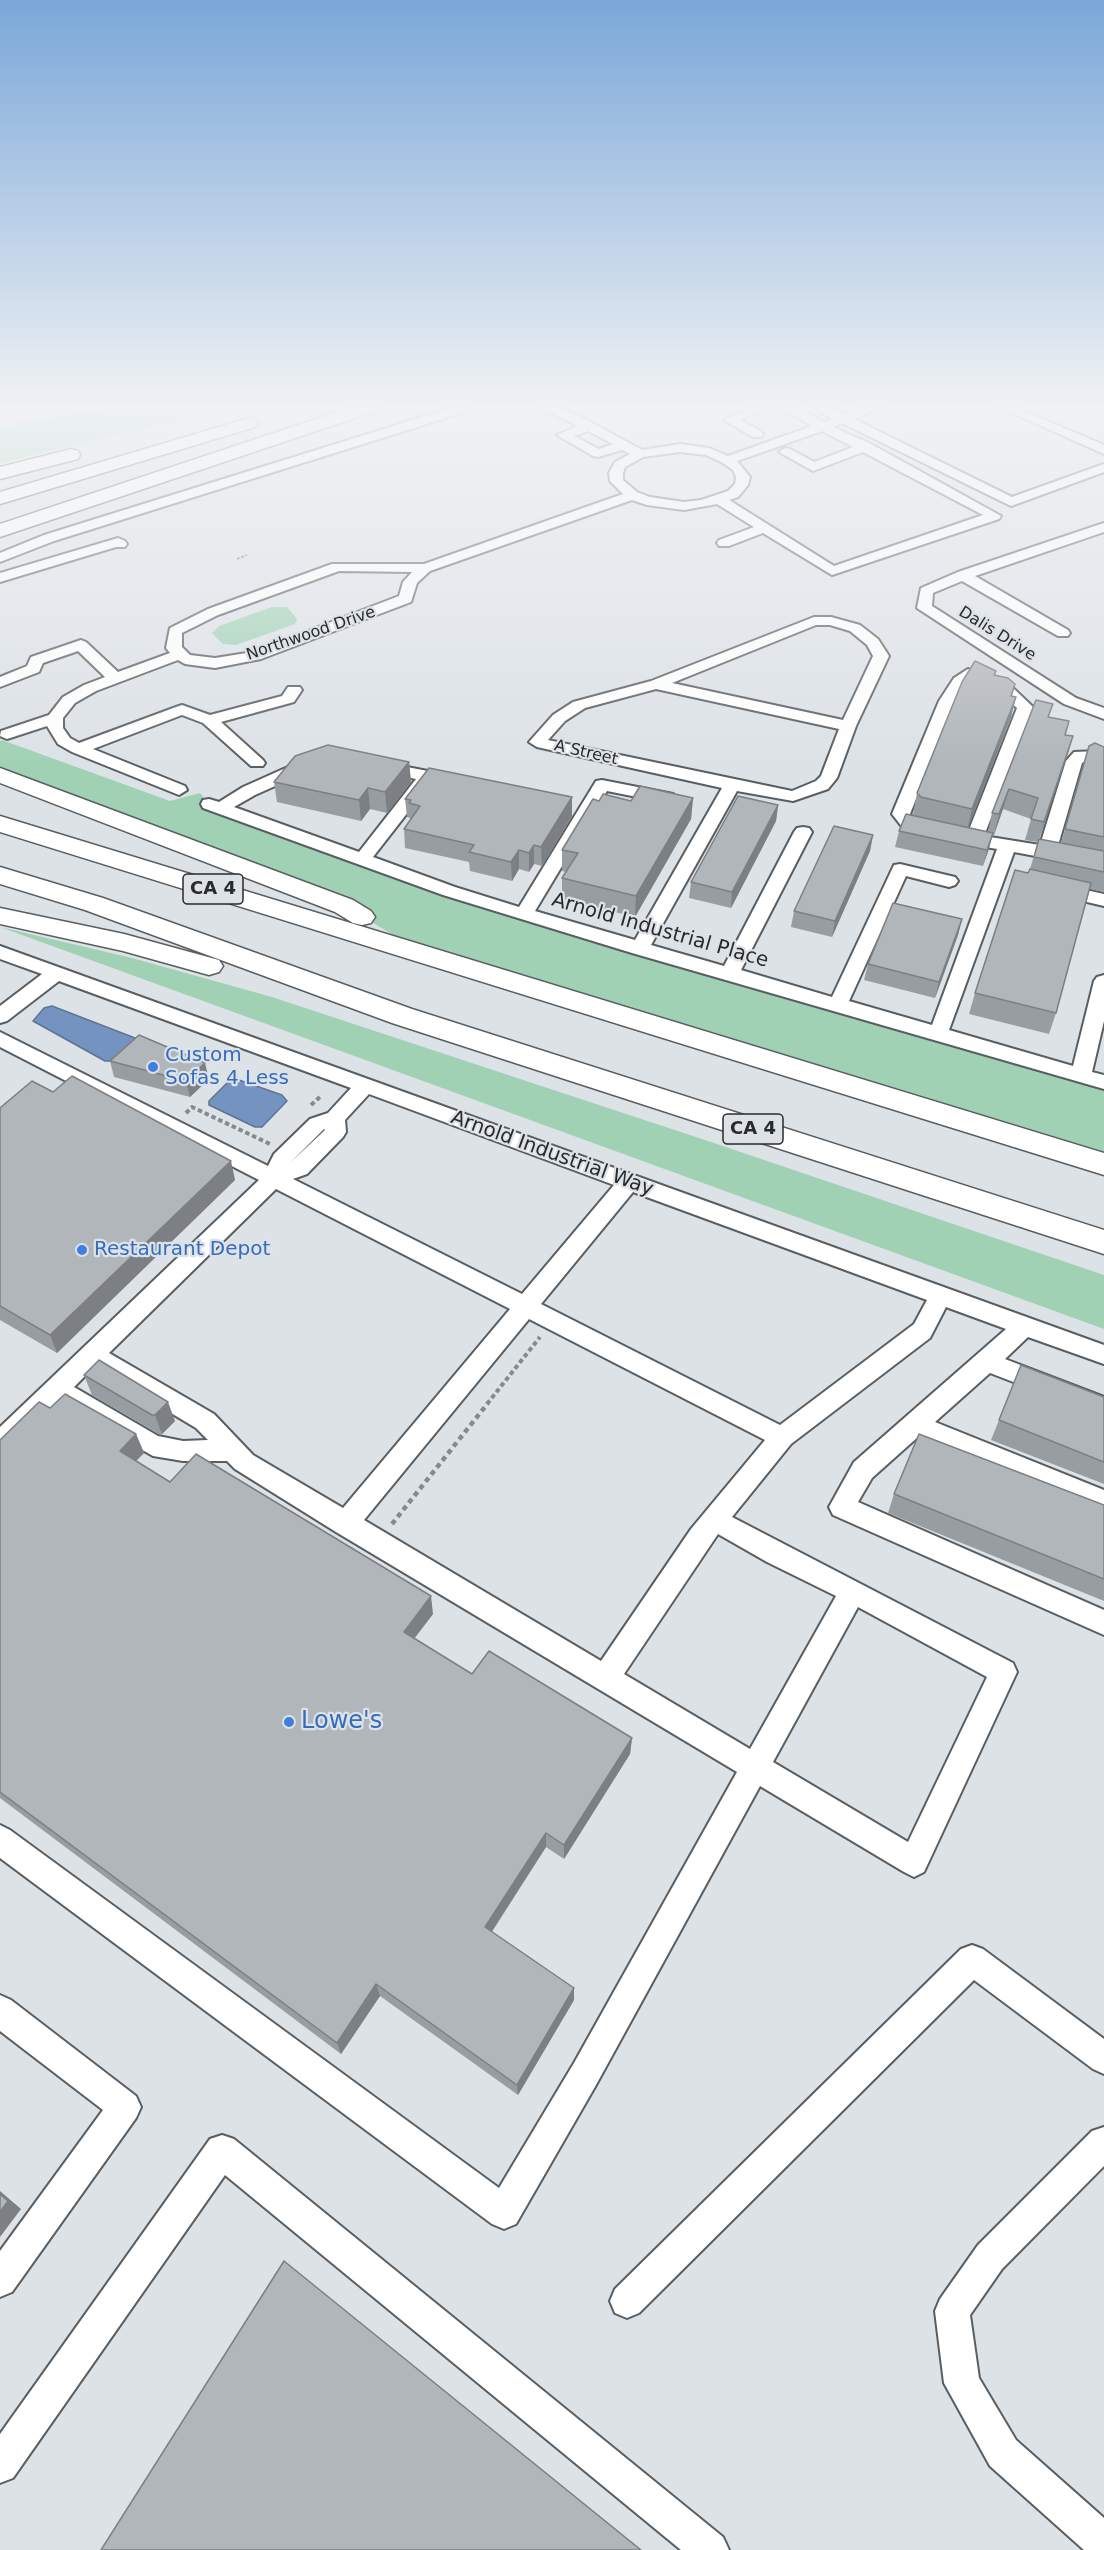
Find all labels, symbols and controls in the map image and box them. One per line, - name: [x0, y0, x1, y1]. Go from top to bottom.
- street label: Northwood Drive: [244, 603, 378, 665]
- street label: Dalis Drive: [955, 603, 1039, 665]
- street label: A Street: [552, 736, 620, 770]
- road number: CA 4: [183, 874, 243, 904]
- street label: Arnold Industrial Place: [549, 889, 771, 973]
- place label: Custom Sofas 4 Less: [165, 1044, 289, 1091]
- marker: Custom Sofas 4 Less: [146, 1060, 160, 1074]
- street label: Arnold Industrial Way: [447, 1106, 657, 1202]
- road number: CA 4: [723, 1114, 783, 1144]
- place label: Restaurant Depot: [94, 1238, 270, 1262]
- marker: Restaurant Depot: [75, 1243, 89, 1257]
- place label: Lowe's: [301, 1708, 382, 1736]
- marker: Lowe's: [282, 1715, 296, 1729]

